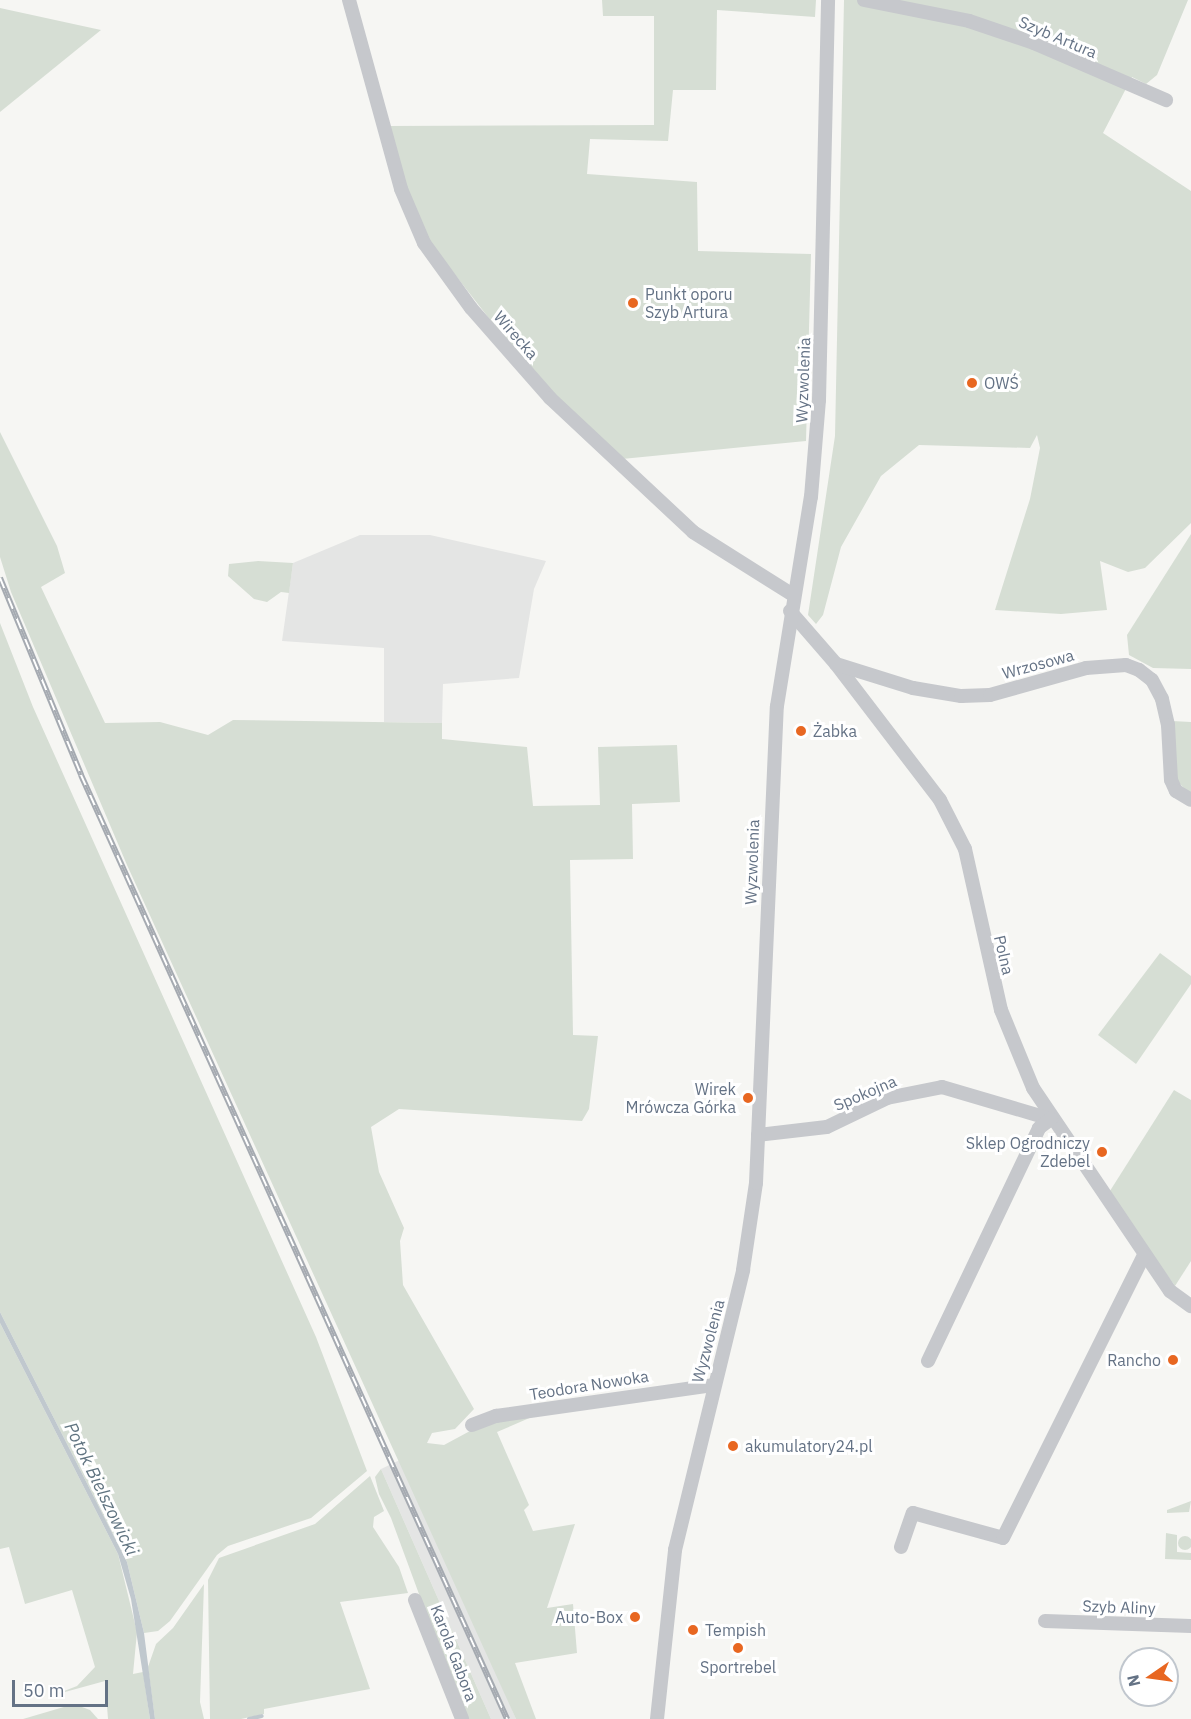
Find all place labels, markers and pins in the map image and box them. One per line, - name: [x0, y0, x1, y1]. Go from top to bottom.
- place label: Punkt oporu Szyb Artura: [645, 284, 733, 322]
- marker: Punkt oporu Szyb Artura: [626, 296, 640, 310]
- place label: OWŚ: [984, 373, 1019, 393]
- marker: OWŚ: [965, 376, 979, 390]
- place label: Żabka: [813, 721, 857, 741]
- marker: Żabka: [794, 724, 808, 738]
- place label: Wirek Mrówcza Górka: [625, 1079, 736, 1117]
- marker: Wirek Mrówcza Górka: [741, 1091, 755, 1105]
- place label: Sklep Ogrodniczy Zdebel: [966, 1133, 1090, 1171]
- marker: Sklep Ogrodniczy Zdebel: [1095, 1145, 1109, 1159]
- place label: Rancho: [1107, 1350, 1161, 1370]
- marker: Rancho: [1166, 1353, 1180, 1367]
- place label: akumulatory24.pl: [745, 1436, 873, 1456]
- marker: akumulatory24.pl: [726, 1439, 740, 1453]
- place label: Auto-Box: [555, 1607, 623, 1627]
- marker: Auto-Box: [628, 1610, 642, 1624]
- place label: Tempish: [705, 1620, 766, 1640]
- marker: Tempish: [686, 1623, 700, 1637]
- marker: Sportrebel: [731, 1641, 745, 1655]
- place label: Sportrebel: [700, 1657, 776, 1677]

